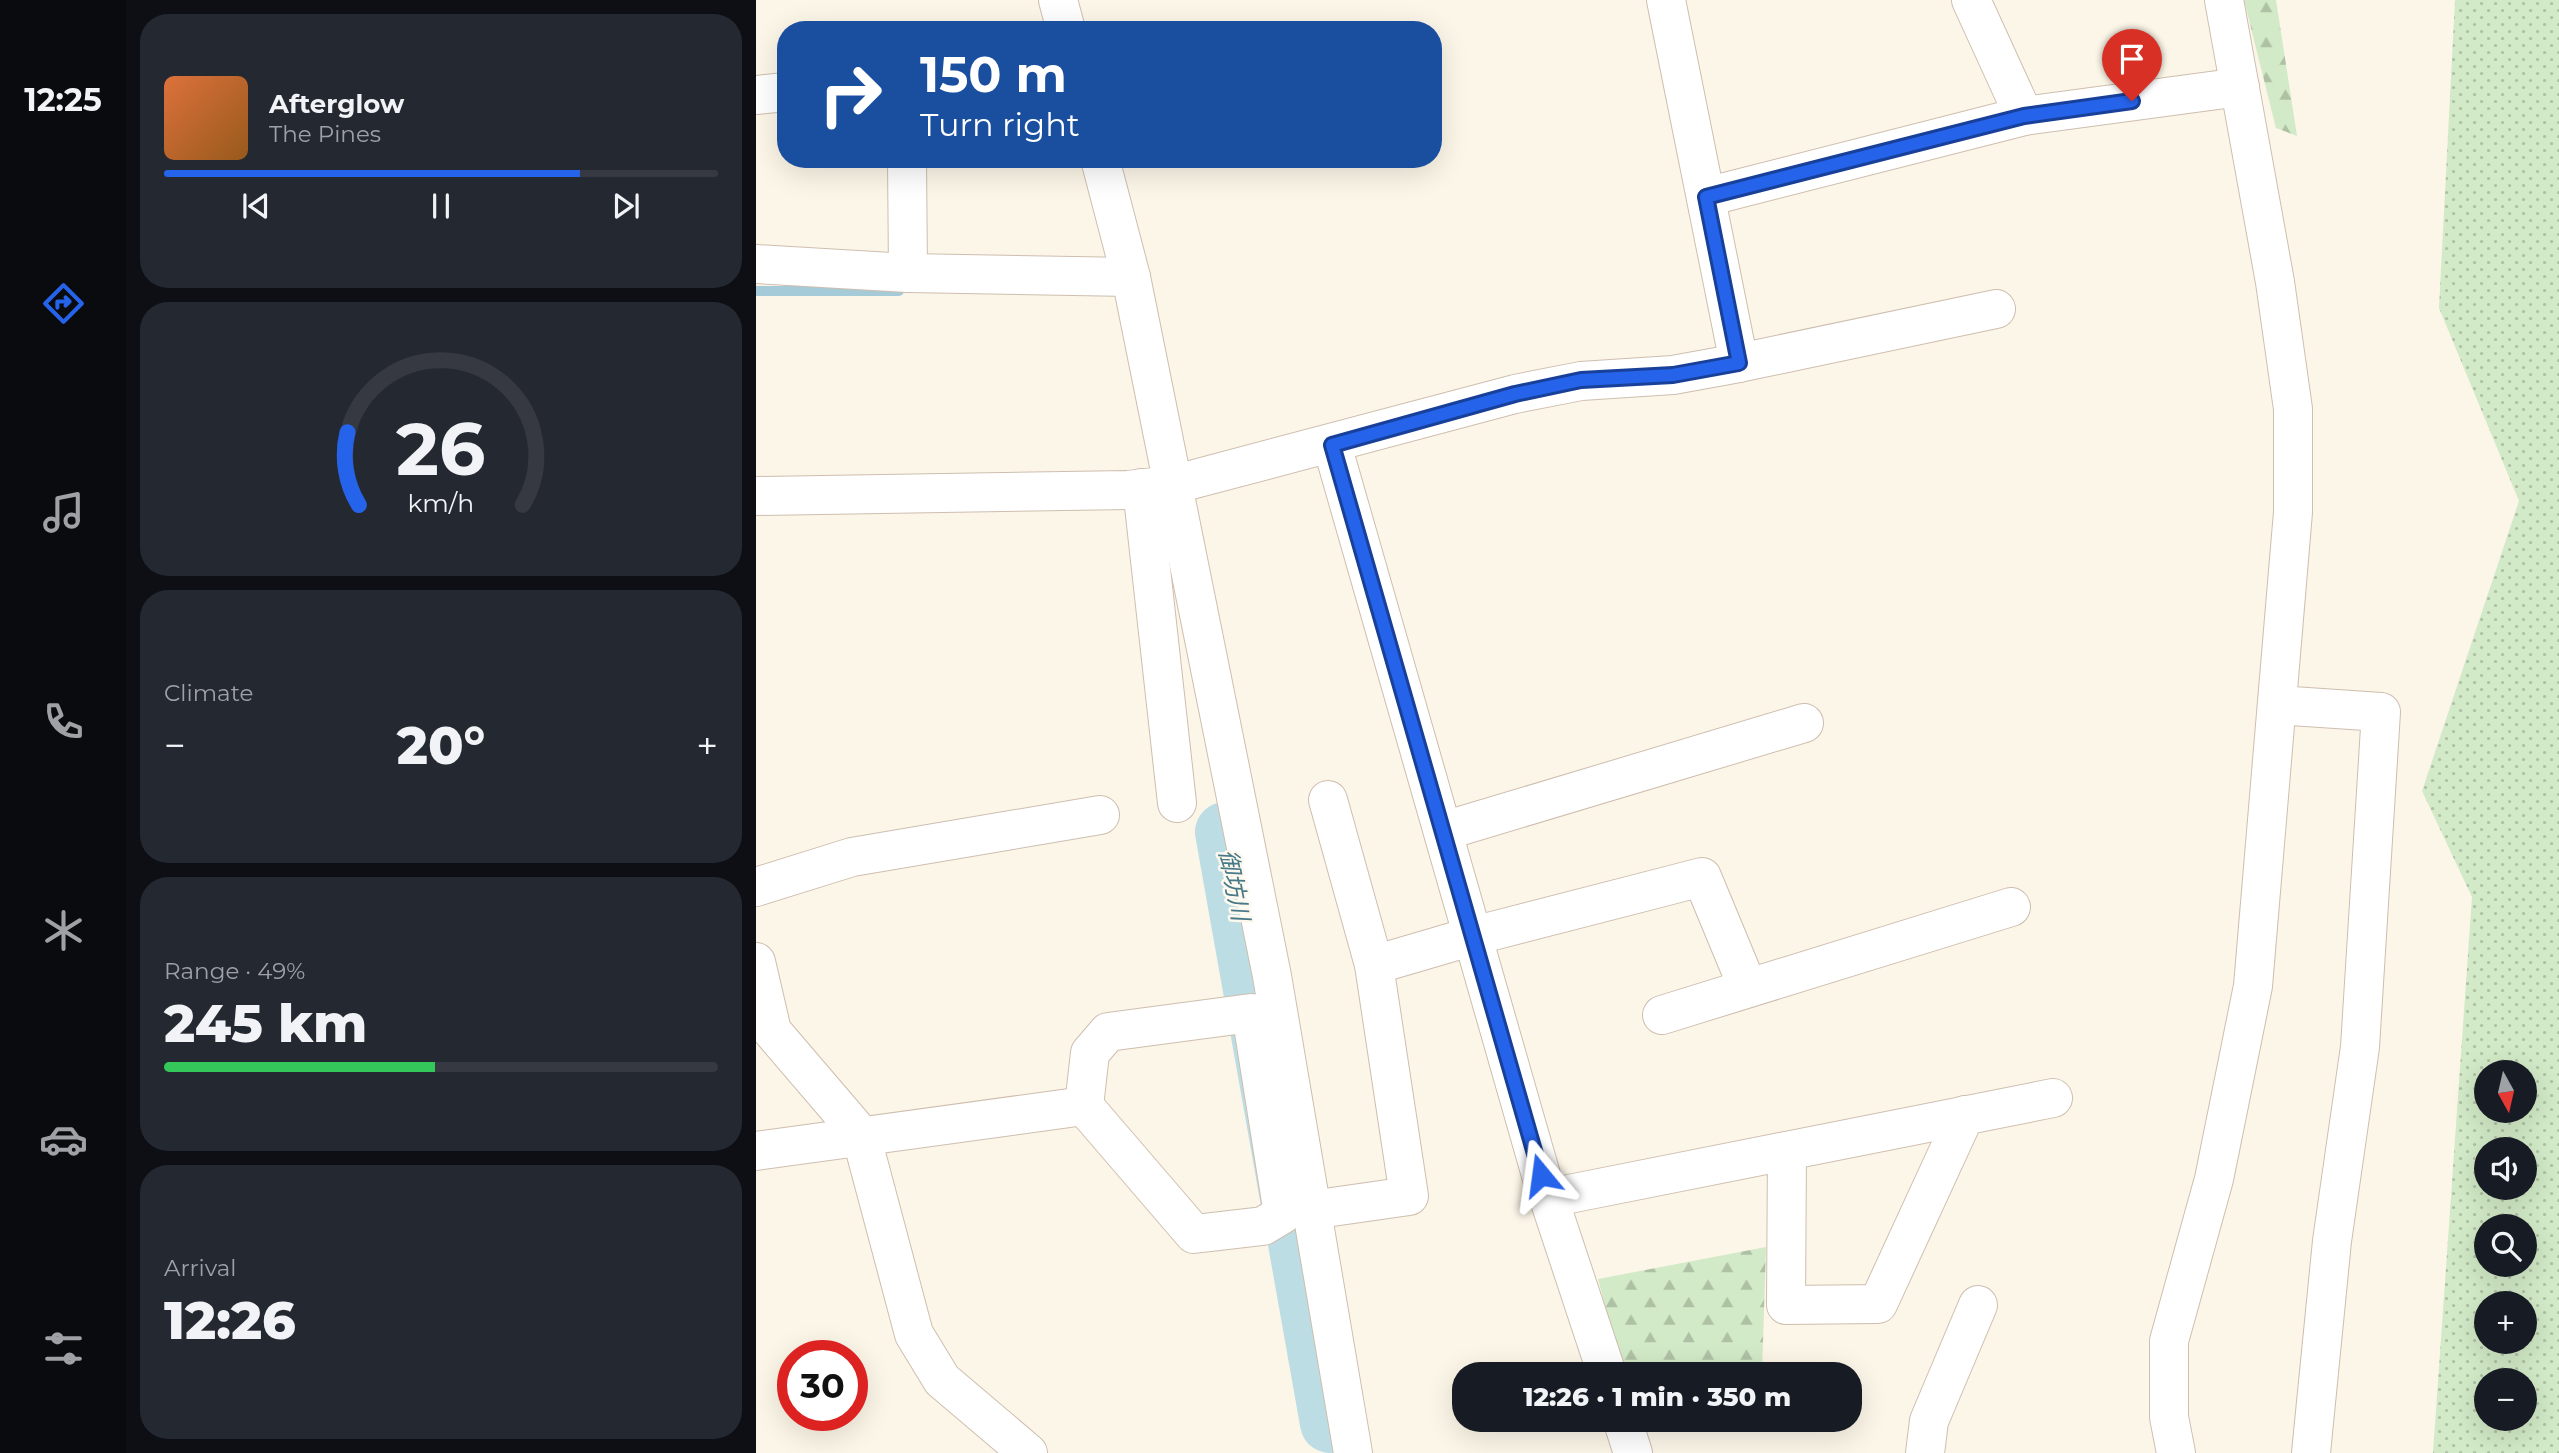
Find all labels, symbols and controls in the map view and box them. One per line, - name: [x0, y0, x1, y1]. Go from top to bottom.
- pin: [2102, 29, 2162, 101]
- icon: arrive: [2113, 40, 2151, 78]
- text: 150 m: [920, 45, 1067, 104]
- icon: right: [805, 49, 896, 140]
- text: 12:25: [24, 80, 102, 119]
- text: Afterglow: [269, 88, 404, 120]
- text: Turn right: [920, 105, 1080, 144]
- text: The Pines: [269, 120, 381, 148]
- icon: previous: [237, 187, 275, 225]
- icon: pause: [422, 187, 460, 225]
- icon: next: [607, 187, 645, 225]
- icon: directions: [39, 279, 88, 328]
- text: 26: [396, 405, 486, 493]
- text: km/h: [408, 487, 474, 517]
- icon: music: [39, 488, 88, 537]
- text: Climate: [164, 679, 253, 707]
- icon: phone: [39, 697, 88, 746]
- text: 20°: [397, 714, 485, 777]
- text: −: [164, 722, 186, 769]
- text: +: [696, 722, 718, 769]
- water label: 御坊川: [1213, 847, 1256, 926]
- icon: climate: [39, 906, 88, 955]
- text: Range · 49%: [164, 957, 305, 985]
- text: 245 km: [164, 992, 367, 1055]
- north arrow: [2474, 1060, 2538, 1124]
- map controls: [2474, 1060, 2537, 1431]
- icon: car: [39, 1115, 88, 1164]
- button: sound: [2474, 1137, 2537, 1200]
- position arrow: [1504, 1138, 1578, 1212]
- button: search: [2474, 1214, 2537, 1277]
- text: Arrival: [164, 1254, 237, 1282]
- text: 12:26: [164, 1289, 296, 1352]
- button: +: [2474, 1291, 2537, 1354]
- icon: filters: [39, 1324, 88, 1373]
- speed limit sign: 30: [777, 1340, 868, 1431]
- button: −: [2474, 1368, 2537, 1431]
- text: 12:26 · 1 min · 350 m: [1523, 1381, 1791, 1413]

